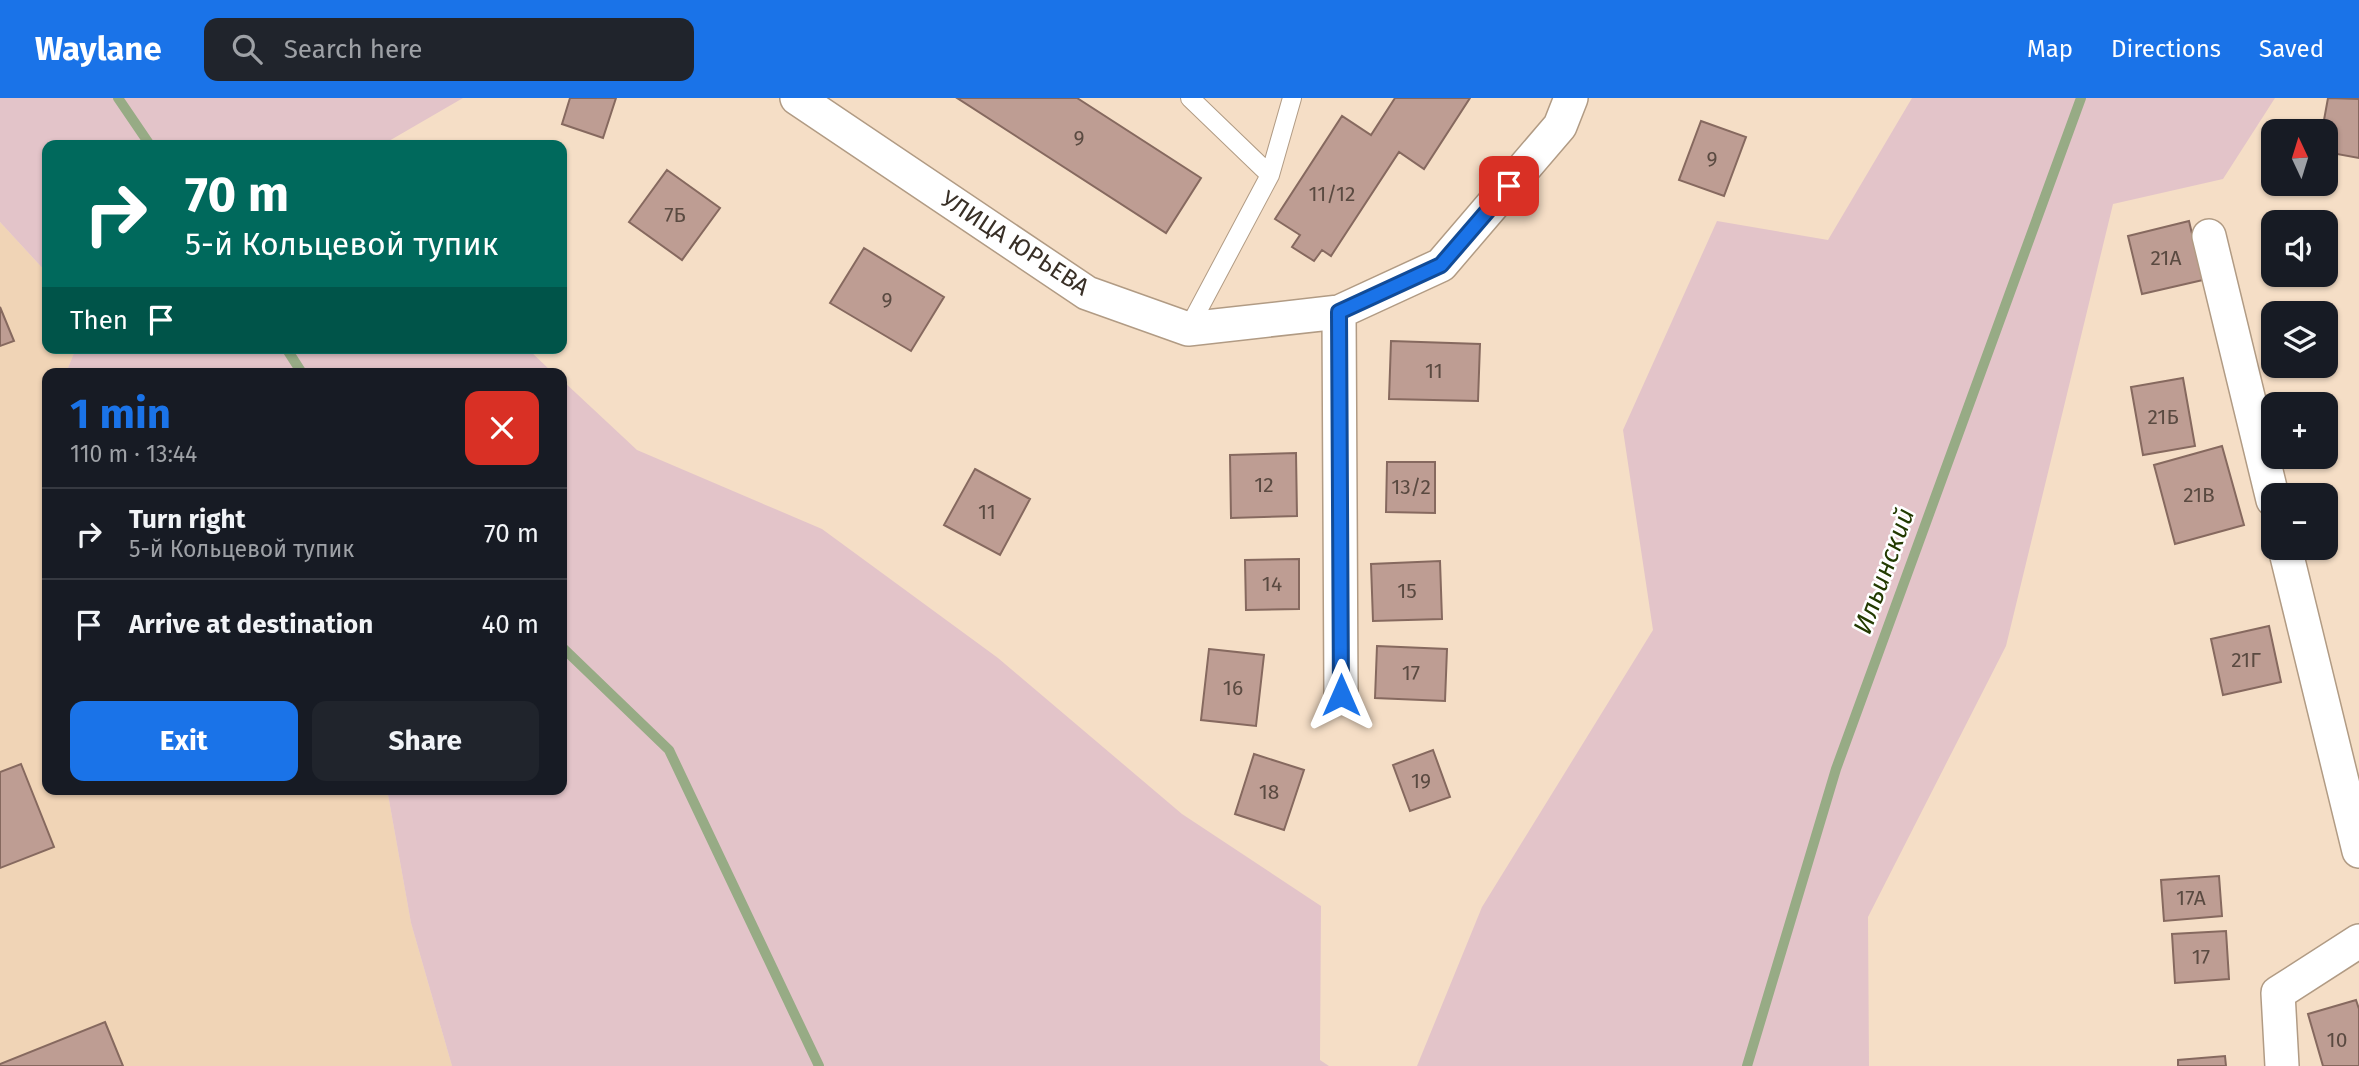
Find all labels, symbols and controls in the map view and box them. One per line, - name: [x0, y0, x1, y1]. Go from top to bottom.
- search box: [204, 18, 694, 81]
- text: Waylane: [35, 29, 162, 69]
- icon: search: [228, 30, 266, 68]
- text: Search here: [284, 34, 423, 65]
- text: Map: [2027, 35, 2073, 63]
- text: Directions: [2111, 35, 2221, 63]
- text: Saved: [2259, 35, 2324, 63]
- north arrow: [2261, 119, 2338, 196]
- map controls: [2261, 119, 2338, 560]
- house number: 9: [1073, 125, 1085, 151]
- house number: 9: [1706, 146, 1718, 172]
- pin: [1479, 156, 1539, 216]
- text: 70 m: [185, 165, 289, 224]
- icon: arrive: [1490, 167, 1528, 205]
- icon: right: [70, 168, 161, 259]
- house number: 11/12: [1308, 181, 1356, 207]
- street label: УЛИЦА ЮРЬЕВА: [936, 185, 1095, 301]
- house number: 7Б: [664, 202, 686, 228]
- button: sound: [2261, 210, 2338, 287]
- text: 5-й Кольцевой тупик: [185, 225, 498, 263]
- house number: 21А: [2151, 245, 2182, 271]
- house number: 9: [881, 287, 893, 313]
- icon: arrive: [142, 301, 180, 339]
- button: layers: [2261, 301, 2338, 378]
- text: Then: [70, 305, 128, 336]
- house number: 11: [1425, 358, 1443, 384]
- text: 1 min: [70, 389, 171, 439]
- button: close: [465, 391, 539, 465]
- button: +: [2261, 392, 2338, 469]
- house number: 21Б: [2147, 404, 2179, 430]
- text: 110 m · 13:44: [70, 440, 197, 468]
- house number: 12: [1254, 472, 1274, 498]
- house number: 13/2: [1391, 474, 1431, 500]
- house number: 21В: [2183, 482, 2215, 508]
- button: −: [2261, 483, 2338, 560]
- house number: 11: [978, 499, 996, 525]
- text: Turn right: [129, 504, 246, 535]
- water label: Ильинский: [1847, 504, 1921, 638]
- icon: right: [70, 515, 108, 553]
- text: 70 m: [484, 518, 539, 549]
- text: 5-й Кольцевой тупик: [129, 535, 354, 563]
- house number: 14: [1262, 571, 1282, 597]
- house number: 15: [1397, 578, 1417, 604]
- icon: arrive: [70, 606, 108, 644]
- text: Arrive at destination: [129, 609, 373, 640]
- text: 40 m: [481, 609, 539, 640]
- house number: 21Г: [2231, 647, 2261, 673]
- position arrow: [1304, 658, 1378, 732]
- house number: 17: [1402, 660, 1420, 686]
- house number: 16: [1223, 675, 1243, 701]
- button: Exit: [70, 701, 298, 781]
- button: Share: [312, 701, 539, 781]
- house number: 19: [1411, 768, 1431, 794]
- house number: 18: [1259, 779, 1279, 805]
- house number: 17А: [2176, 885, 2206, 911]
- house number: 17: [2192, 944, 2210, 970]
- house number: 10: [2327, 1027, 2347, 1053]

